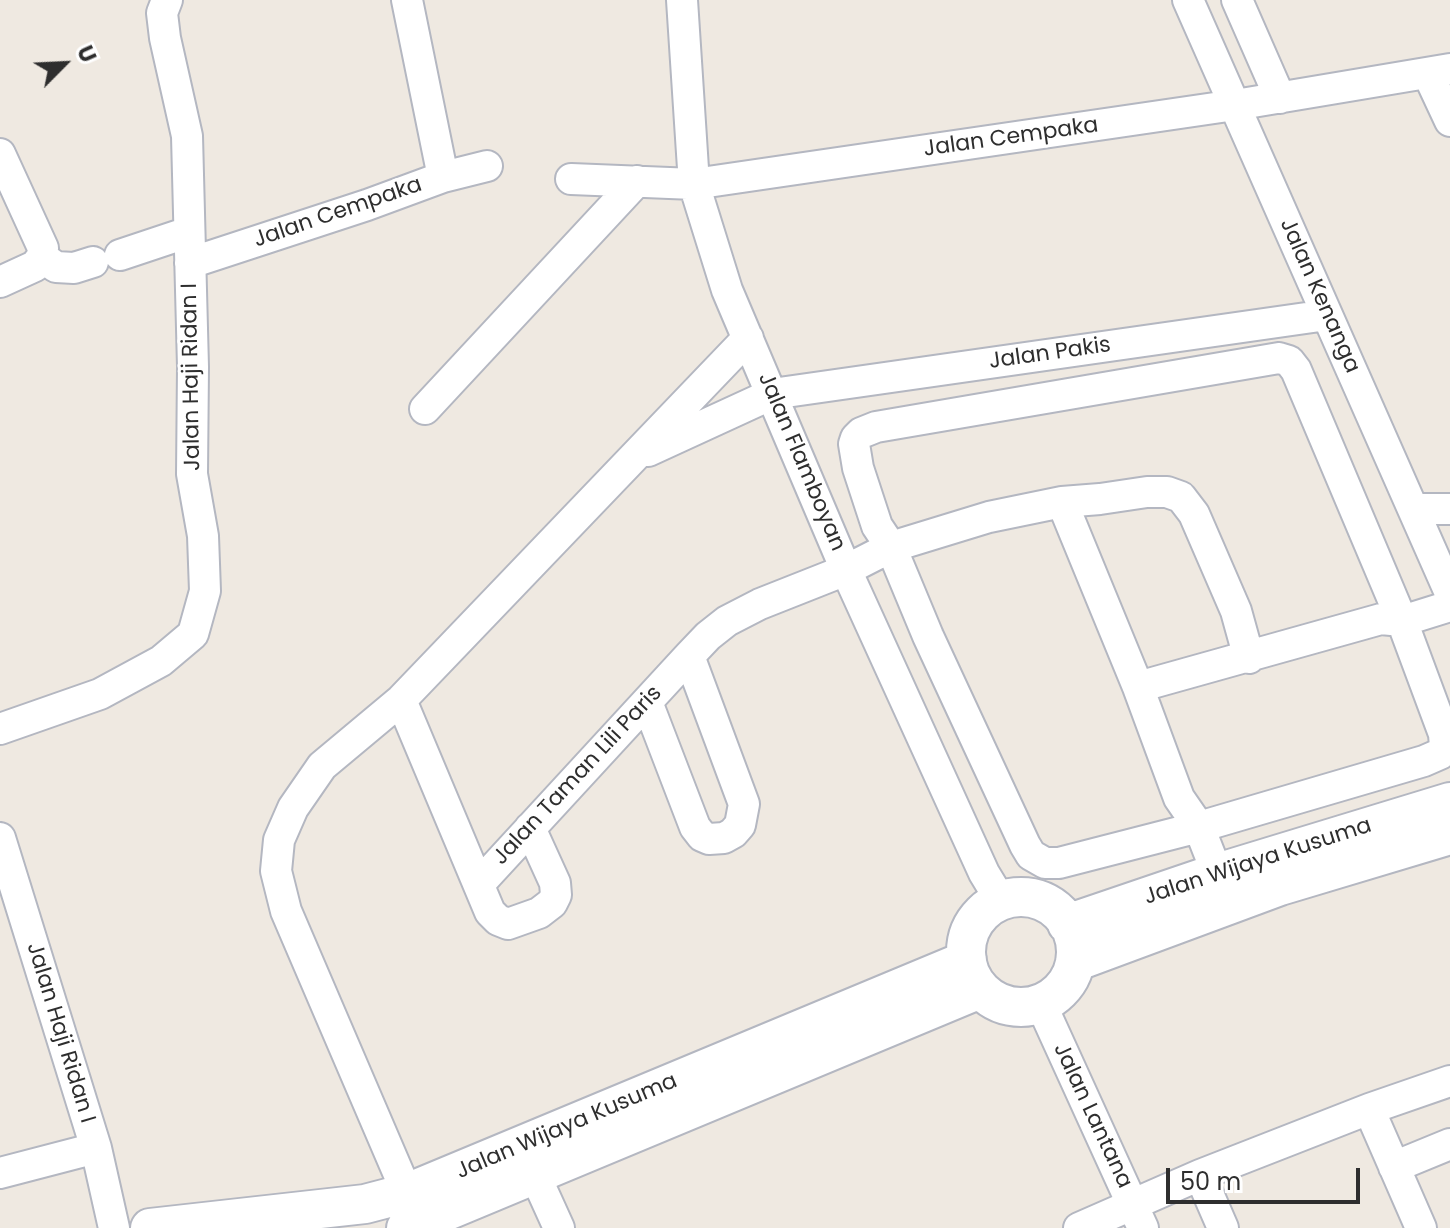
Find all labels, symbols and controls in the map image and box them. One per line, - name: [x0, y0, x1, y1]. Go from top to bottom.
- north arrow: [24, 24, 104, 104]
- text: U: [69, 41, 104, 67]
- street label: Jalan Cempaka: [922, 113, 1100, 163]
- street label: Jalan Cempaka: [250, 172, 426, 254]
- street label: Jalan Kenanga: [1273, 215, 1365, 377]
- street label: Jalan Haji Ridan I: [177, 283, 207, 471]
- street label: Jalan Pakis: [987, 332, 1113, 376]
- street label: Jalan Flamboyan: [752, 369, 850, 555]
- street label: Jalan Taman Lili Paris: [488, 681, 668, 871]
- street label: Jalan Wijaya Kusuma: [1141, 813, 1375, 911]
- street label: Jalan Haji Ridan I: [20, 939, 100, 1127]
- street label: Jalan Lantana: [1047, 1039, 1137, 1193]
- street label: Jalan Wijaya Kusuma: [453, 1068, 681, 1186]
- scale bar: [1170, 1152, 1364, 1202]
- text: 50 m: [1180, 1165, 1241, 1198]

